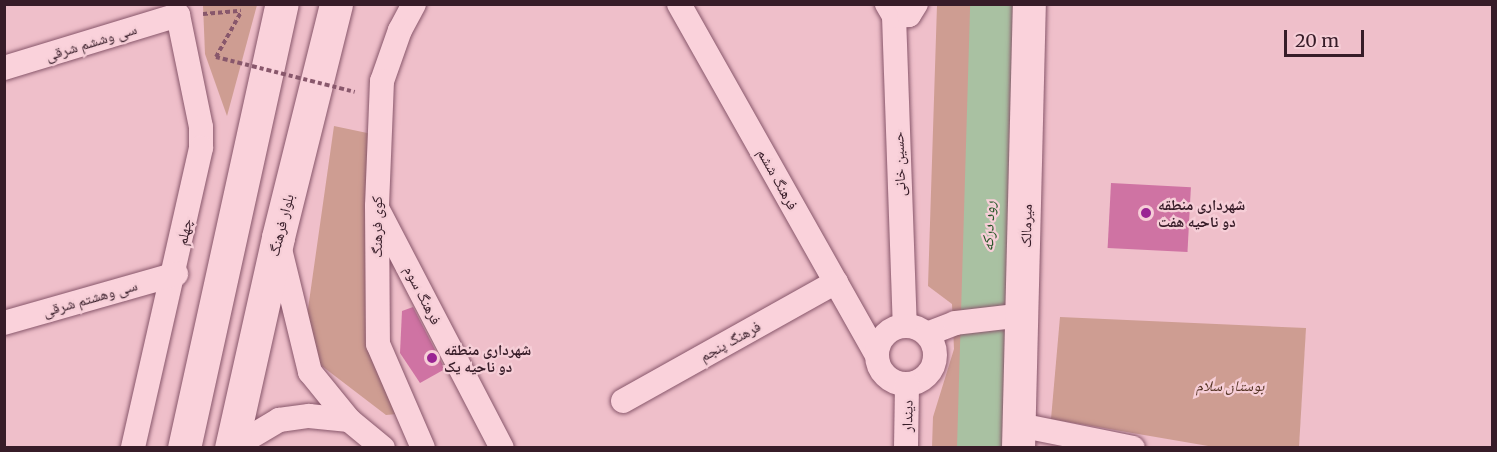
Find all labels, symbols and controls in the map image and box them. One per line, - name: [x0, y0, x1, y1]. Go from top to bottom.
- scale bar: [1287, 18, 1366, 56]
- street label: سی وششم شرقی: [43, 20, 139, 64]
- text: 20 m: [1295, 29, 1339, 52]
- street label: حسین خانی: [889, 131, 909, 197]
- street label: فرهنگ ششم: [754, 145, 802, 213]
- street label: بلوار فرهنگ: [265, 192, 297, 258]
- place label: شهرداری منطقه دو ناحیه هفت: [1158, 195, 1245, 230]
- street label: کوی فرهنگ: [368, 196, 386, 258]
- water label: رود درکه: [978, 200, 998, 252]
- street label: میرمالک: [1017, 204, 1035, 248]
- marker: شهرداری منطقه دو ناحیه هفت: [1139, 206, 1153, 220]
- street label: چهلم: [172, 217, 196, 247]
- street label: فرهنگ سوم: [401, 262, 445, 328]
- street label: سی وهشتم شرقی: [41, 276, 139, 320]
- street label: فرهنگ پنجم: [696, 317, 764, 365]
- place label: شهرداری منطقه دو ناحیه یک: [444, 340, 531, 375]
- marker: شهرداری منطقه دو ناحیه یک: [425, 351, 439, 365]
- park label: بوستان سلام: [1196, 377, 1264, 395]
- street label: دیندار: [898, 400, 916, 432]

